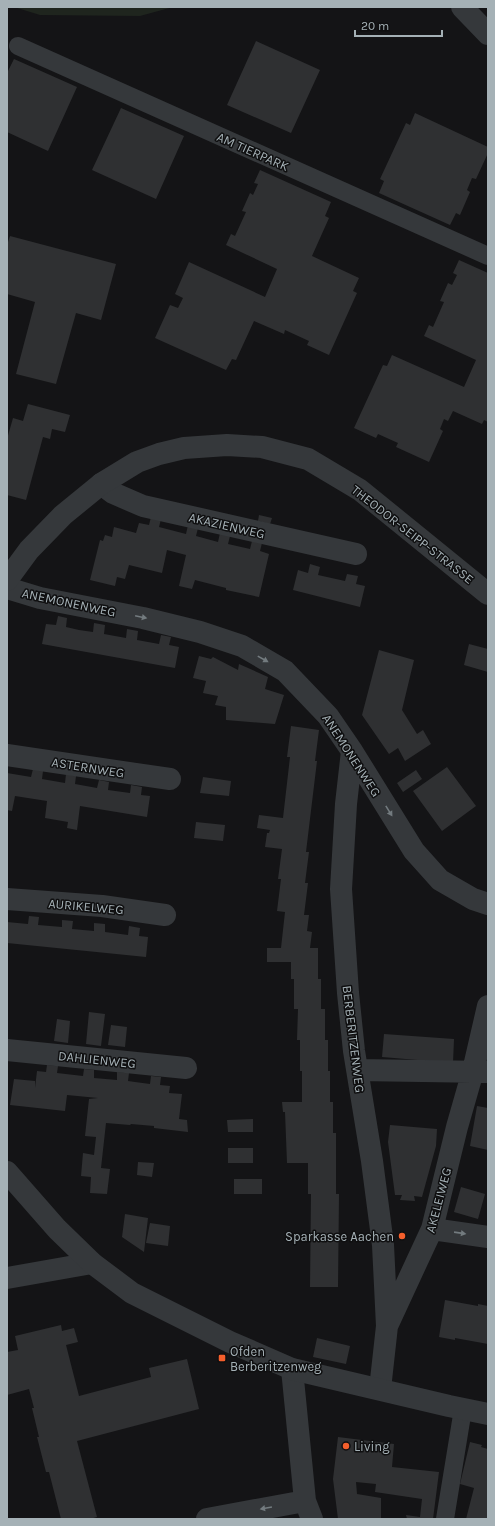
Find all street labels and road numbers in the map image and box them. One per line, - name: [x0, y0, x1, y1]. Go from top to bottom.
- street label: AM TIERPARK: [215, 129, 291, 174]
- street label: THEODOR-SEIPP-STRASSE: [349, 482, 477, 587]
- street label: AKAZIENWEG: [187, 509, 266, 542]
- street label: ANEMONENWEG: [21, 585, 117, 620]
- street label: ANEMONENWEG: [319, 711, 384, 799]
- street label: ASTERNWEG: [51, 754, 125, 781]
- street label: AURIKELWEG: [48, 896, 124, 917]
- street label: BERBERITZENWEG: [339, 985, 368, 1094]
- street label: DAHLIENWEG: [57, 1048, 137, 1071]
- street label: AKELEIWEG: [423, 1166, 454, 1234]

